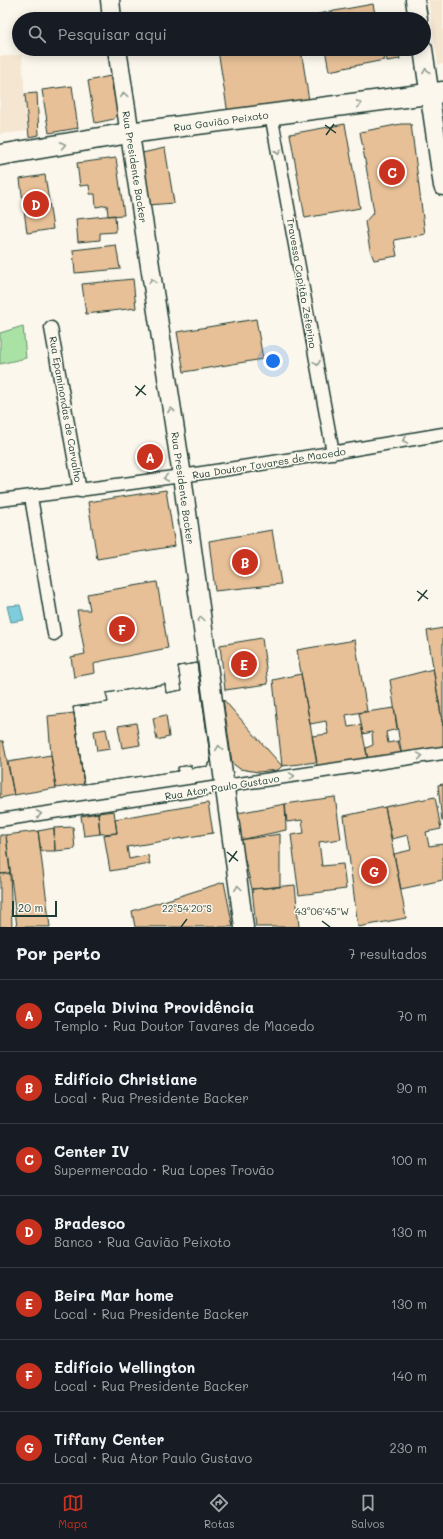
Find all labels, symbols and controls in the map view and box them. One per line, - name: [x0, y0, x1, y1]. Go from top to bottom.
- search box: [12, 12, 431, 56]
- icon: search: [26, 23, 48, 45]
- text: Pesquisar aqui: [58, 24, 167, 44]
- one-way arrow: [422, 68, 431, 74]
- one-way arrow: [120, 92, 129, 98]
- one-way arrow: [355, 100, 362, 109]
- street label: Rua Gavião Peixoto: [173, 107, 269, 135]
- street label: Rua Presidente Backer: [119, 110, 151, 224]
- one-way arrow: [60, 141, 66, 150]
- one-way arrow: [274, 149, 282, 155]
- pin: C: [379, 157, 405, 187]
- pin: D: [23, 189, 49, 219]
- street label: Travessa Capitão Zeferino: [284, 217, 320, 349]
- one-way arrow: [148, 278, 157, 285]
- street label: Rua Epaminondas de Carvalho: [46, 335, 86, 483]
- your location: [263, 351, 283, 371]
- one-way arrow: [312, 359, 321, 366]
- one-way arrow: [168, 407, 176, 413]
- street label: Rua Presidente Backer: [168, 431, 198, 545]
- one-way arrow: [401, 436, 408, 444]
- pin: A: [137, 442, 163, 472]
- street label: Rua Doutor Tavares de Macedo: [191, 444, 347, 482]
- one-way arrow: [163, 473, 169, 482]
- pin: B: [232, 547, 258, 577]
- pin: F: [109, 614, 135, 644]
- one-way arrow: [197, 616, 206, 622]
- pin: E: [231, 649, 257, 679]
- one-way arrow: [215, 745, 224, 751]
- one-way arrow: [417, 752, 423, 761]
- street label: Rua Ator Paulo Gustavo: [164, 771, 280, 803]
- one-way arrow: [289, 772, 295, 781]
- one-way arrow: [35, 810, 42, 819]
- pin: G: [361, 856, 387, 886]
- one-way arrow: [234, 885, 243, 891]
- scale bar: [12, 899, 57, 918]
- text: 20 m: [18, 900, 43, 915]
- text: 22°54'20"S: [162, 901, 212, 915]
- text: 43°06'45"W: [295, 904, 349, 918]
- text: Por perto: [16, 942, 100, 964]
- text: 7 resultados: [348, 945, 427, 962]
- text: Capela Divina Providência: [54, 997, 254, 1017]
- text: A: [24, 1007, 34, 1024]
- text: 70 m: [397, 1007, 427, 1024]
- text: Templo · Rua Doutor Tavares de Macedo: [54, 1017, 314, 1034]
- text: Edifício Christiane: [54, 1069, 197, 1089]
- text: B: [25, 1079, 33, 1096]
- text: 90 m: [397, 1079, 427, 1096]
- text: Local · Rua Presidente Backer: [54, 1089, 249, 1106]
- text: Center IV: [54, 1141, 129, 1161]
- text: C: [24, 1151, 34, 1168]
- text: 100 m: [391, 1151, 427, 1168]
- text: Supermercado · Rua Lopes Trovão: [54, 1161, 274, 1178]
- text: Bradesco: [54, 1213, 125, 1233]
- text: D: [24, 1223, 34, 1240]
- text: 130 m: [391, 1223, 427, 1240]
- text: Banco · Rua Gavião Peixoto: [54, 1233, 231, 1250]
- text: Beira Mar home: [54, 1285, 174, 1305]
- text: E: [25, 1295, 33, 1312]
- text: 130 m: [391, 1295, 427, 1312]
- text: Local · Rua Presidente Backer: [54, 1305, 249, 1322]
- text: Edifício Wellington: [54, 1357, 195, 1377]
- text: F: [25, 1367, 33, 1384]
- text: 140 m: [391, 1367, 427, 1384]
- text: Local · Rua Presidente Backer: [54, 1377, 249, 1394]
- text: Tiffany Center: [54, 1429, 164, 1449]
- text: G: [24, 1439, 34, 1456]
- text: 230 m: [390, 1439, 427, 1456]
- text: Local · Rua Ator Paulo Gustavo: [54, 1449, 252, 1466]
- tab: Mapa: [58, 1492, 88, 1531]
- tab: Rotas: [204, 1492, 235, 1531]
- tab: Salvos: [351, 1492, 385, 1531]

